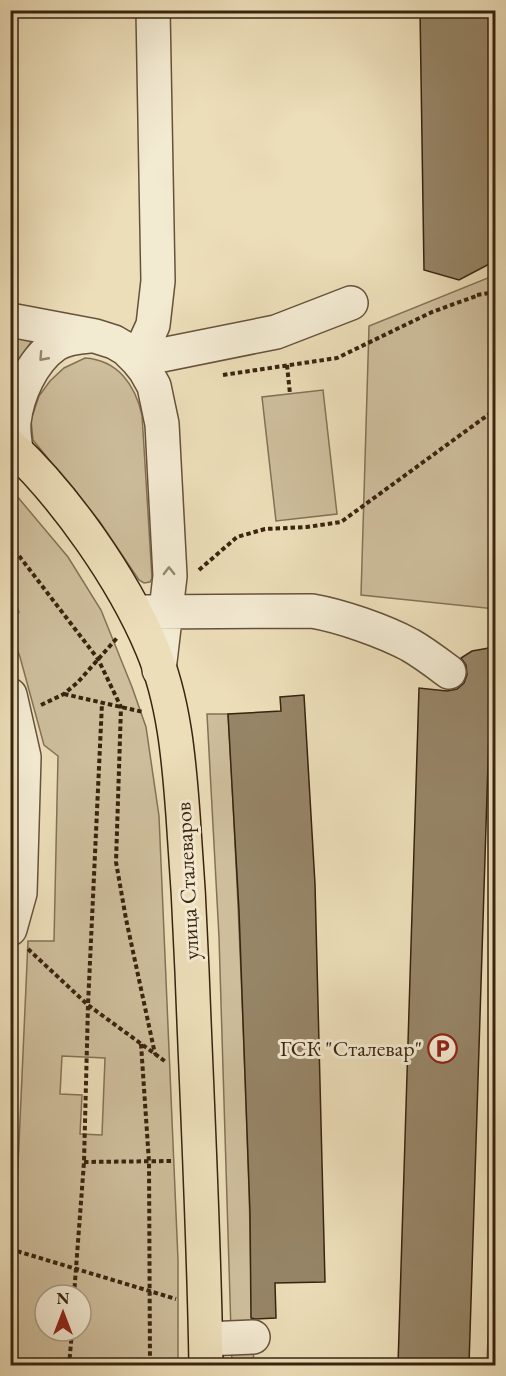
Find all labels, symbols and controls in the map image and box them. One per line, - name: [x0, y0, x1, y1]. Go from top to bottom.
- one-way arrow: [40, 350, 51, 361]
- one-way arrow: [163, 566, 175, 575]
- street label: улица Сталеваров: [168, 801, 206, 961]
- parking icon: ГСК "Сталевар": [427, 1032, 459, 1064]
- place label: ГСК "Сталевар": [280, 1034, 422, 1063]
- north arrow: [33, 1283, 93, 1343]
- text: N: [57, 1288, 70, 1309]

